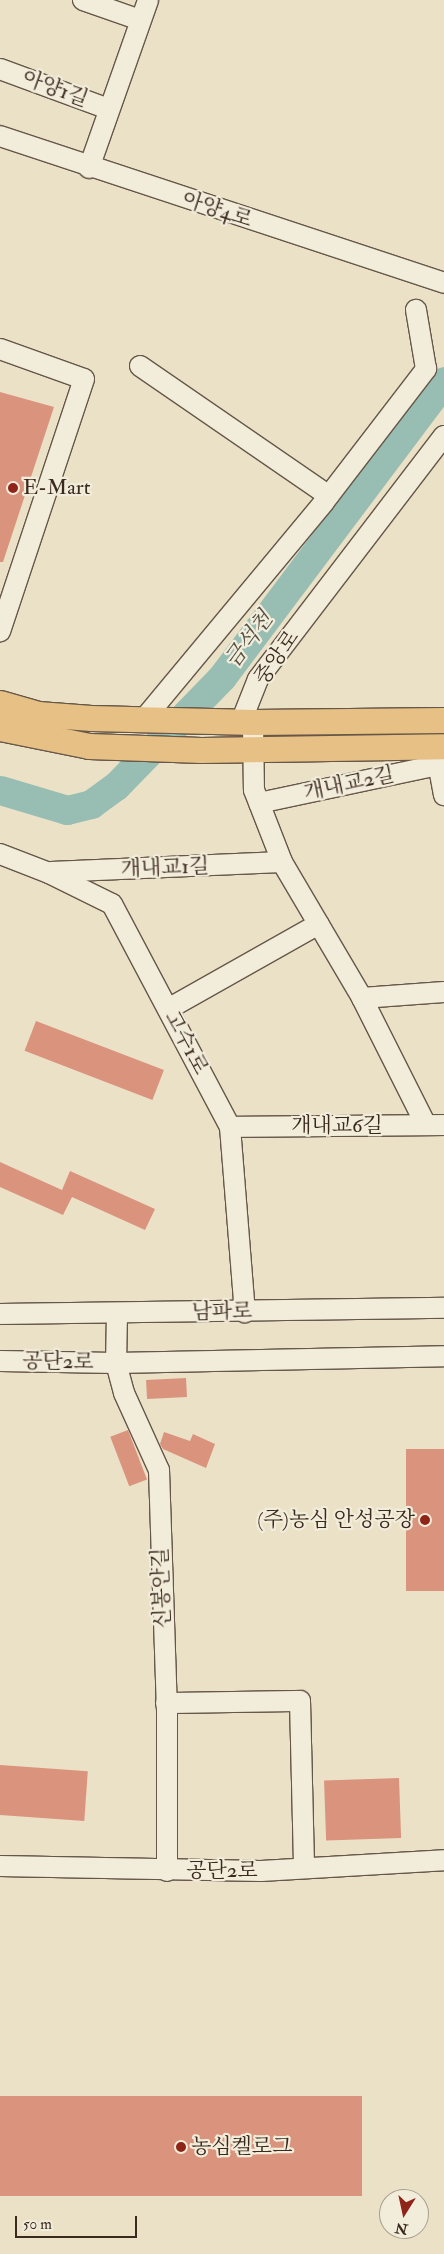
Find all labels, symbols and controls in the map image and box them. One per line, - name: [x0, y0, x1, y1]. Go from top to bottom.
- street label: 아양1길: [19, 65, 91, 113]
- street label: 아양4로: [179, 187, 255, 233]
- place label: E-Mart: [23, 475, 90, 501]
- marker: E-Mart: [7, 482, 19, 494]
- water label: 금석천: [219, 607, 279, 673]
- street label: 중앙로: [249, 626, 305, 690]
- street label: 개내교2길: [301, 762, 397, 806]
- street label: 개내교1길: [120, 854, 210, 882]
- street label: 고수1로: [159, 1007, 213, 1079]
- street label: 개내교6길: [291, 1113, 383, 1139]
- street label: 남파로: [191, 1299, 253, 1325]
- street label: 공단2로: [22, 1349, 94, 1375]
- place label: (주)농심 안성공장: [257, 1507, 415, 1533]
- marker: (주)농심 안성공장: [419, 1514, 431, 1526]
- street label: 신봉안길: [148, 1547, 176, 1629]
- street label: 공단2로: [186, 1858, 258, 1884]
- place label: 농심켈로그: [191, 2134, 292, 2160]
- marker: 농심켈로그: [175, 2141, 187, 2153]
- north arrow: [379, 2189, 429, 2239]
- scale bar: [18, 2206, 140, 2238]
- text: 50 m: [23, 2215, 52, 2234]
- text: N: [394, 2219, 409, 2238]

